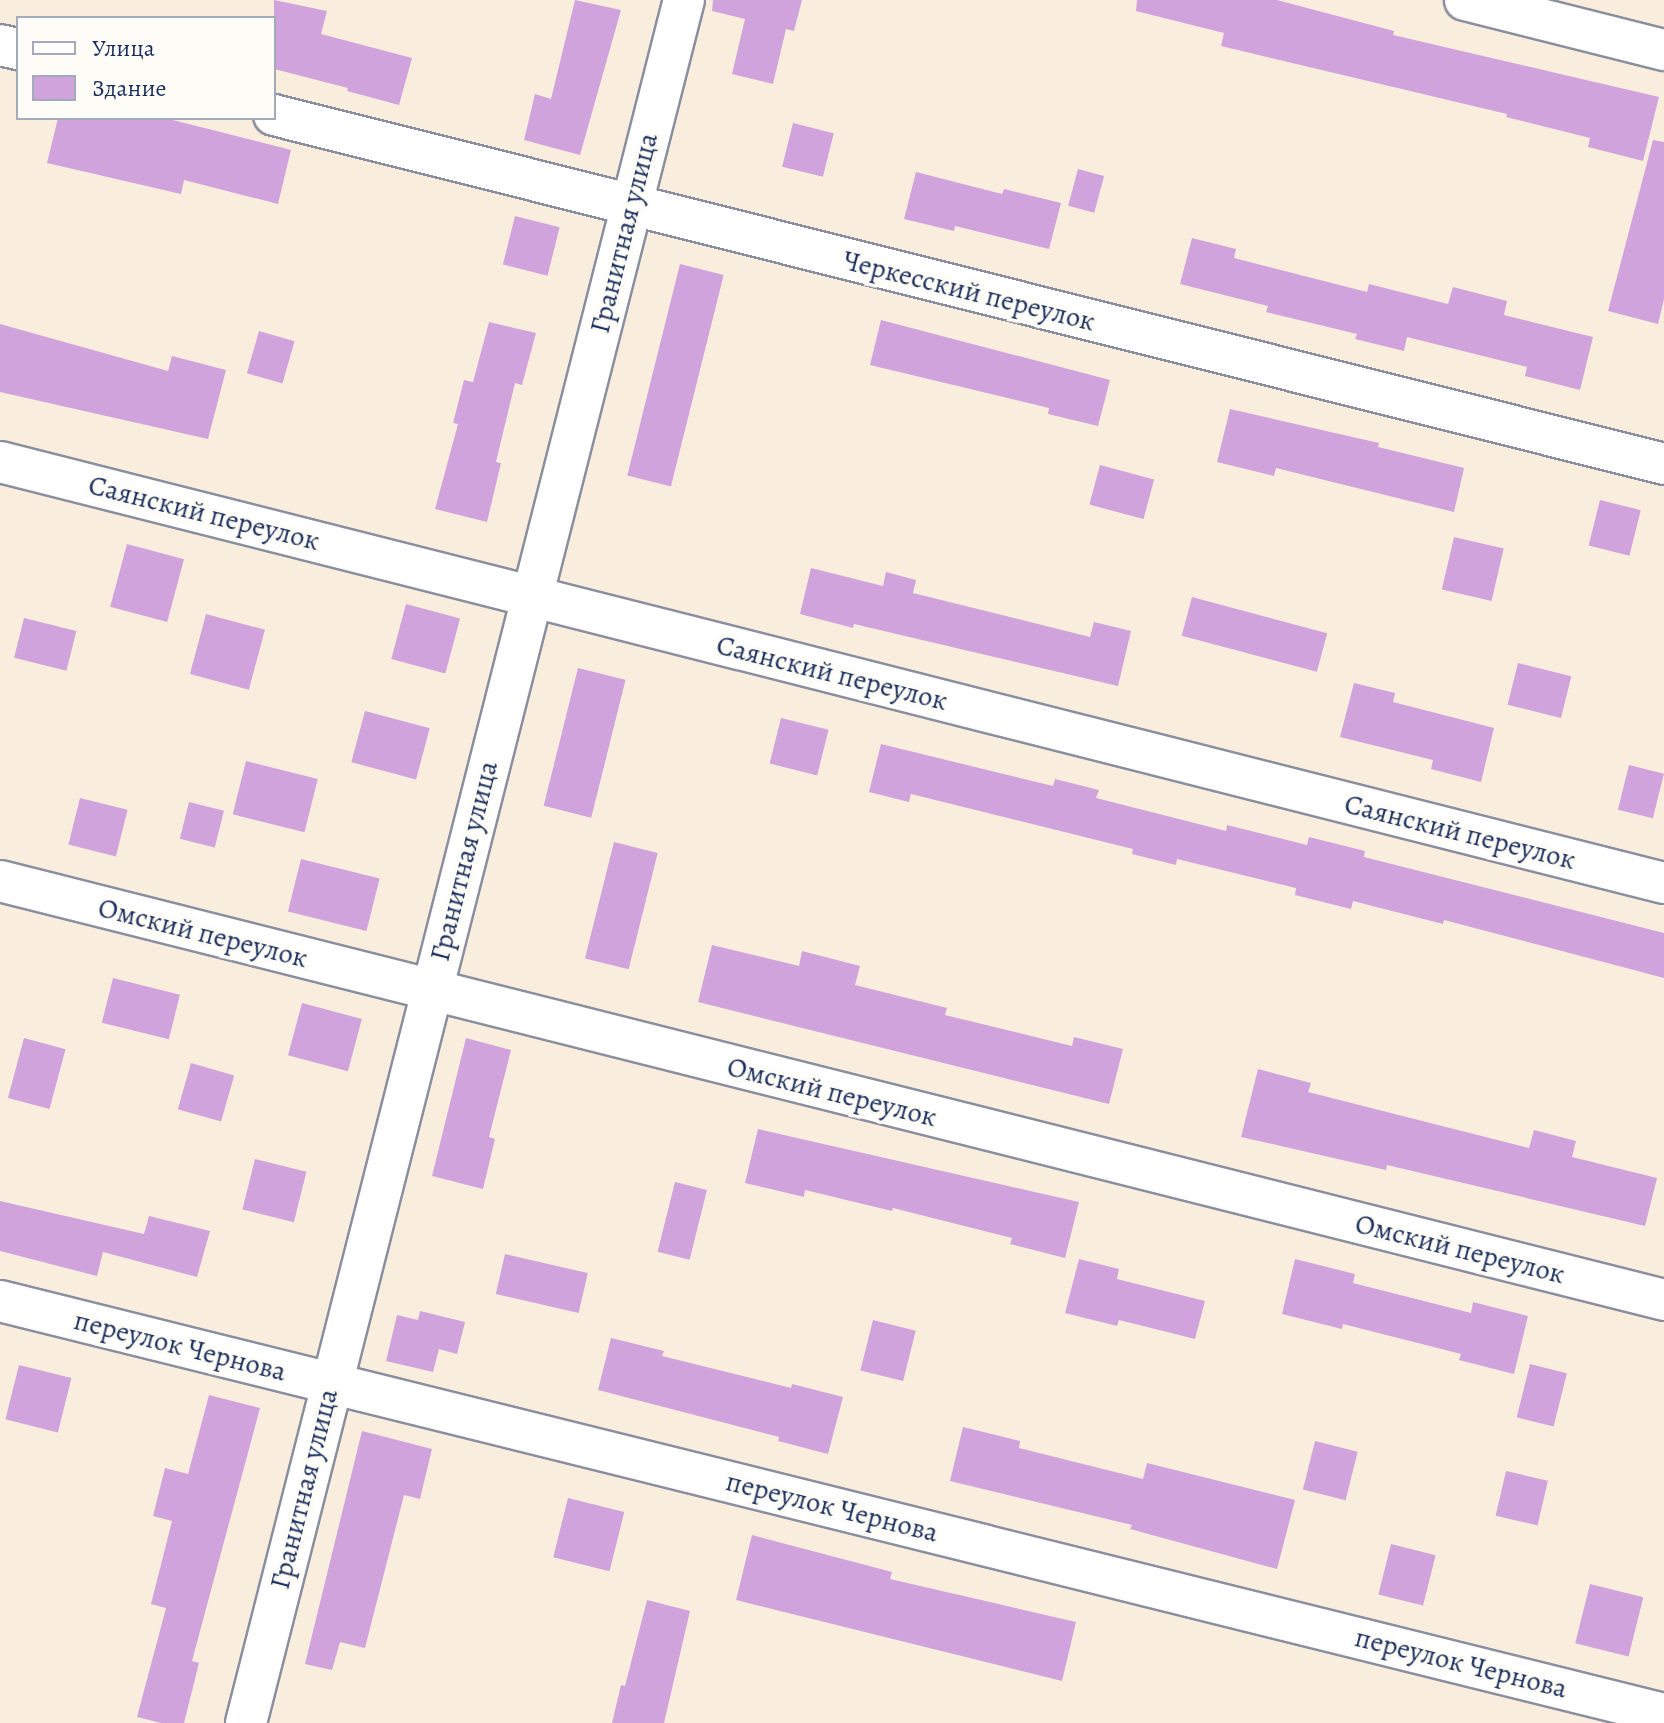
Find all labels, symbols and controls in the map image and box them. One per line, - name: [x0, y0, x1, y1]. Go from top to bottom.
- legend: [16, 16, 276, 120]
- text: Улица: [92, 32, 155, 64]
- text: Здание: [92, 72, 167, 104]
- street label: Гранитная улица: [583, 129, 665, 337]
- street label: Черкесский переулок: [839, 243, 1099, 339]
- street label: Саянский переулок: [85, 468, 323, 558]
- street label: Саянский переулок: [713, 628, 951, 718]
- street label: Гранитная улица: [423, 757, 505, 965]
- street label: Саянский переулок: [1341, 787, 1579, 877]
- street label: Омский переулок: [95, 891, 311, 975]
- street label: Омский переулок: [724, 1050, 940, 1134]
- street label: Омский переулок: [1352, 1207, 1568, 1291]
- street label: переулок Чернова: [70, 1303, 290, 1389]
- street label: Гранитная улица: [263, 1385, 345, 1593]
- street label: переулок Чернова: [722, 1464, 942, 1550]
- street label: переулок Чернова: [1351, 1620, 1571, 1706]

